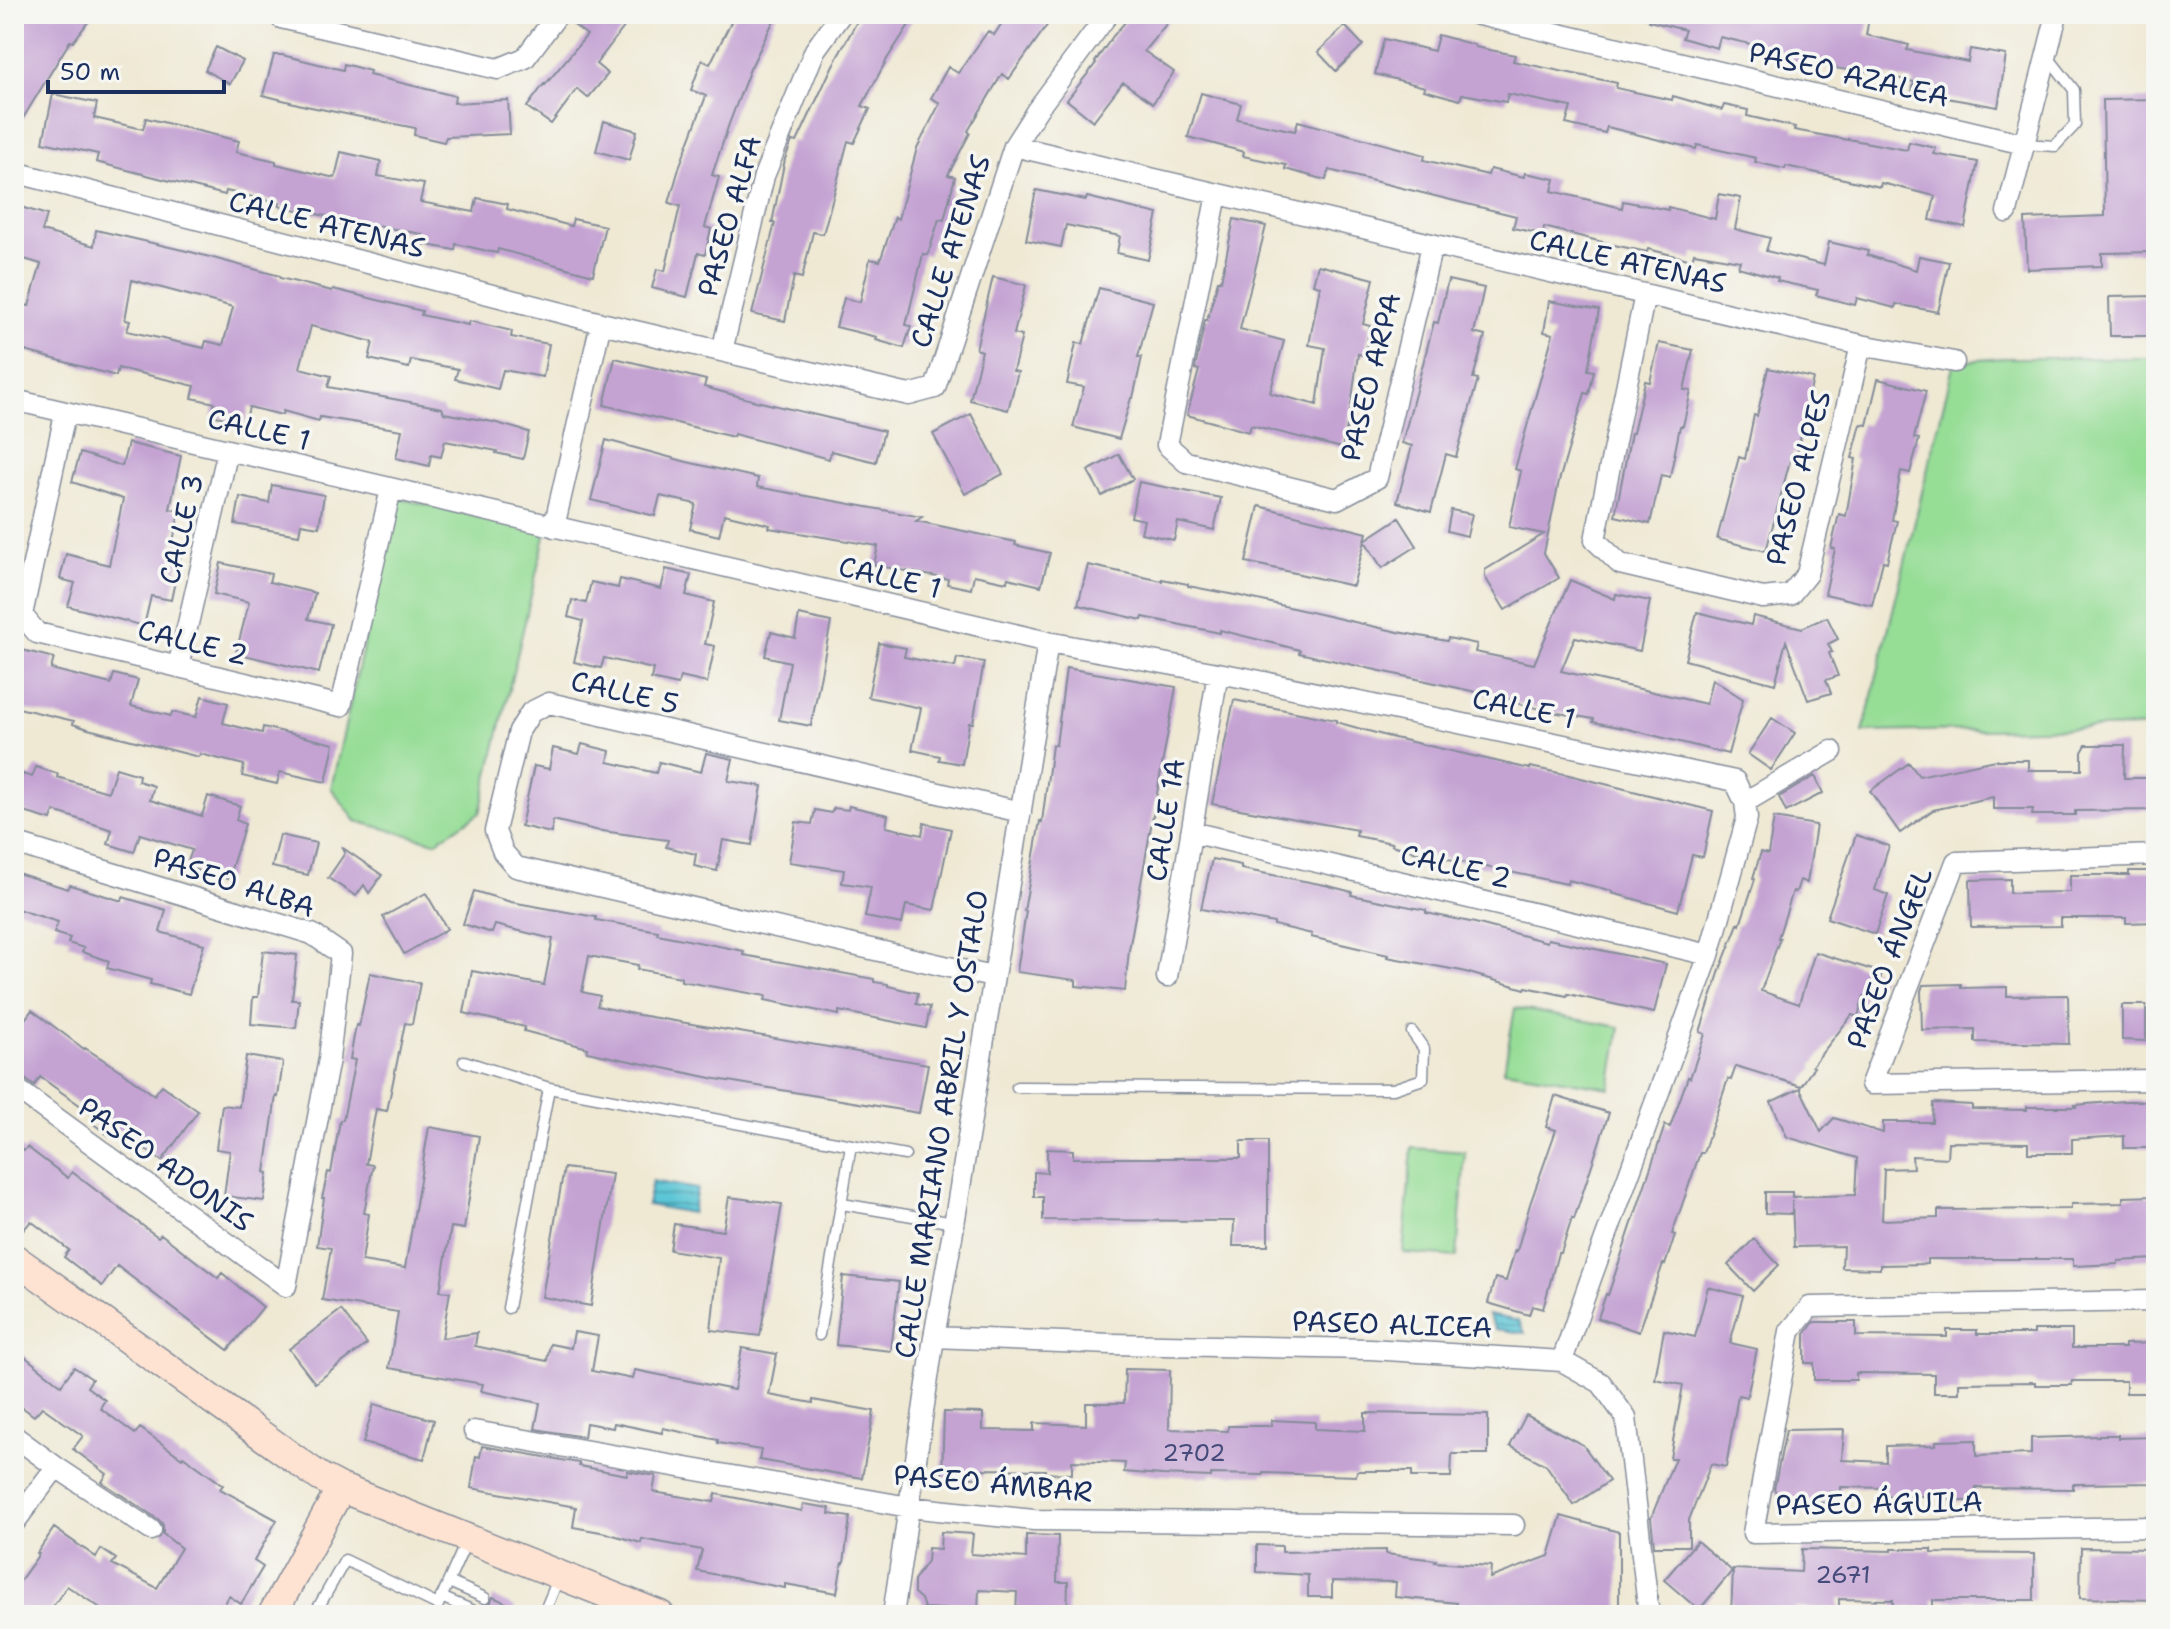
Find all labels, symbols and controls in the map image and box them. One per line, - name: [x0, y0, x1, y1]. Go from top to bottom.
- street label: PASEO AZALEA: [1745, 32, 1953, 116]
- scale bar: [48, 44, 224, 94]
- text: 50 m: [60, 56, 120, 88]
- street label: PASEO ALFA: [688, 131, 770, 301]
- street label: CALLE ATENAS: [901, 150, 999, 352]
- street label: CALLE ATENAS: [225, 181, 429, 267]
- street label: CALLE ATENAS: [1526, 220, 1730, 302]
- street label: PASEO ARPA: [1331, 289, 1409, 465]
- street label: PASEO ALPES: [1756, 386, 1840, 570]
- street label: CALLE 1: [204, 399, 314, 459]
- street label: CALLE 3: [150, 470, 212, 588]
- street label: CALLE 1: [835, 547, 945, 607]
- street label: CALLE 2: [134, 610, 252, 674]
- street label: CALLE 5: [567, 661, 683, 723]
- street label: CALLE 1: [1469, 679, 1579, 737]
- street label: CALLE 1A: [1137, 756, 1193, 884]
- street label: CALLE 2: [1397, 835, 1515, 897]
- street label: PASEO ALBA: [148, 838, 320, 926]
- street label: PASEO ÁNGEL: [1837, 862, 1941, 1054]
- street label: CALLE MARIANO ABRIL Y OSTALO: [885, 887, 997, 1361]
- street label: PASEO ADONIS: [71, 1088, 261, 1240]
- street label: PASEO ALICEA: [1291, 1302, 1493, 1346]
- house number: 2702: [1162, 1437, 1226, 1469]
- street label: PASEO ÁMBAR: [892, 1455, 1094, 1511]
- street label: PASEO ÁGUILA: [1775, 1482, 1983, 1524]
- house number: 2671: [1815, 1559, 1871, 1591]

